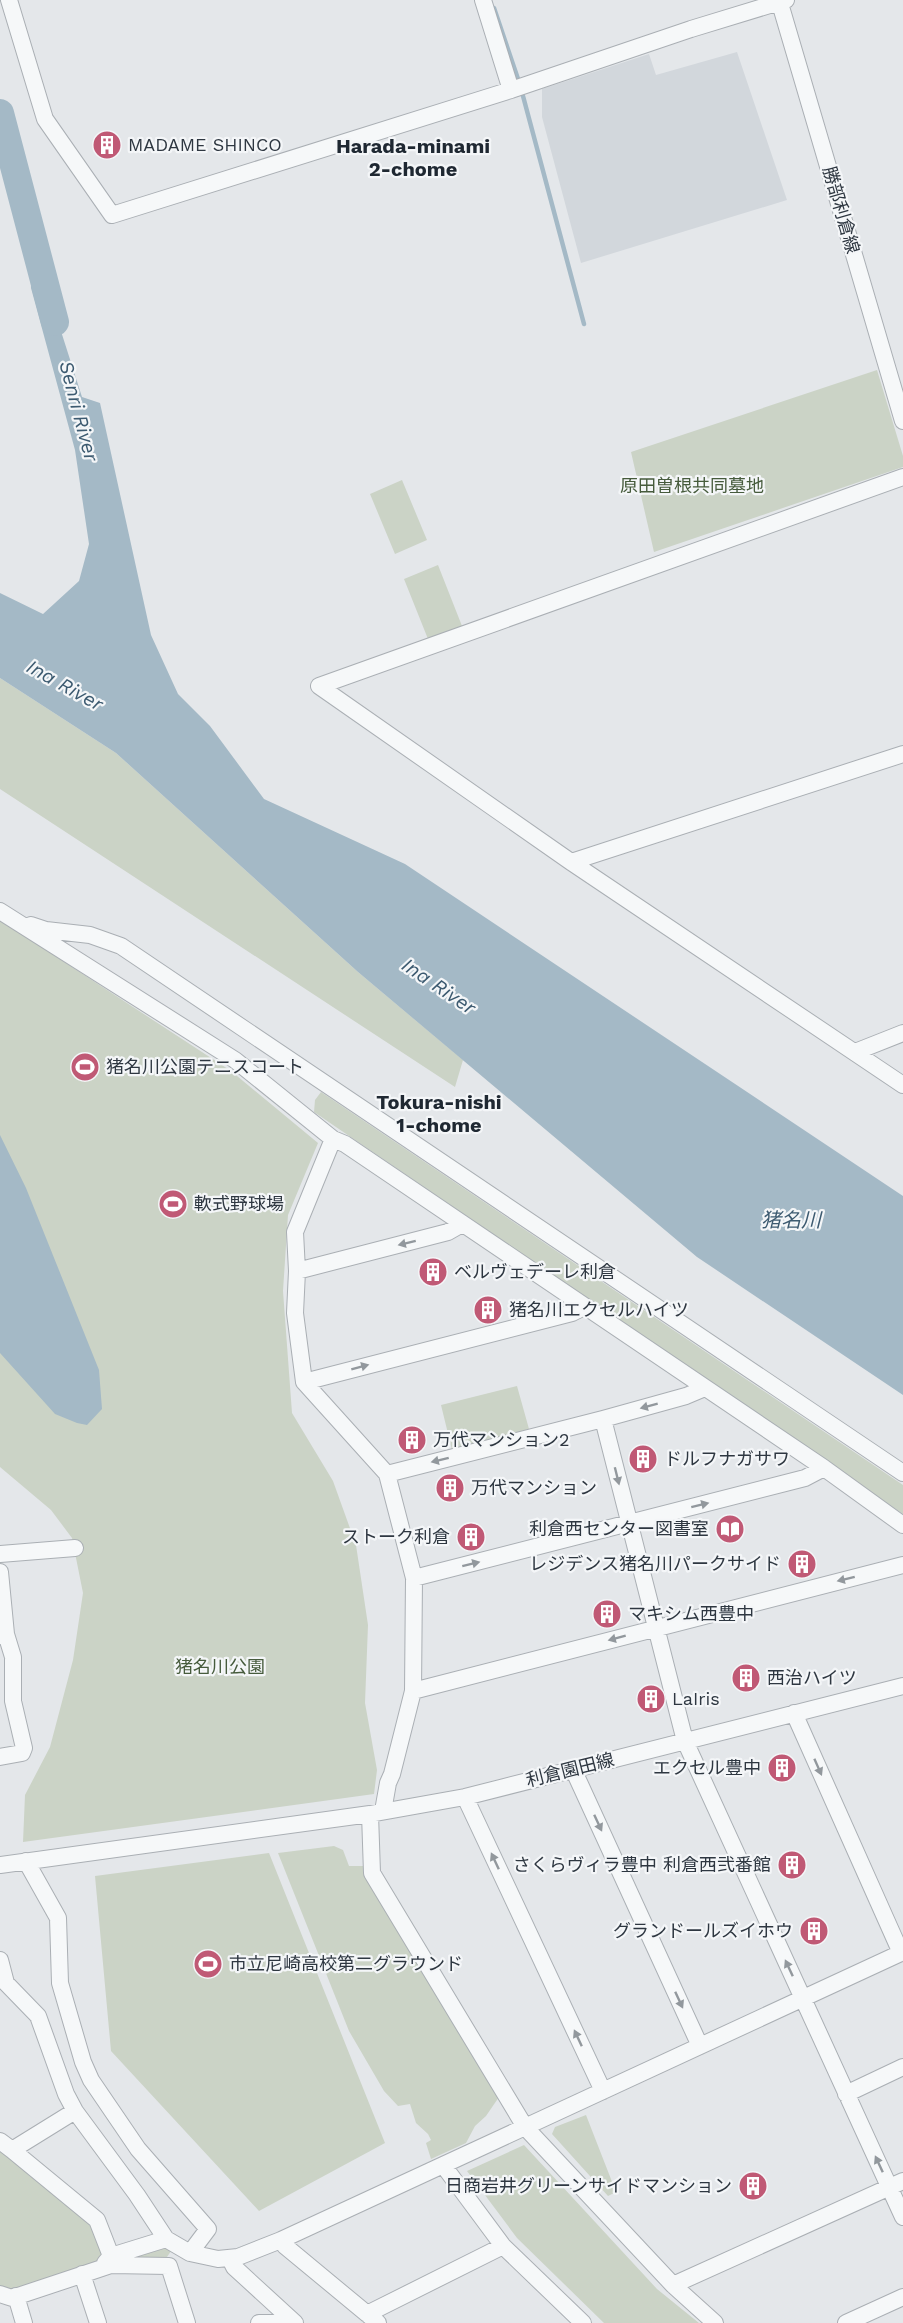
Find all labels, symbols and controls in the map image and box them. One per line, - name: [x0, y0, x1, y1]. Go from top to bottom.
- building icon: MADAME SHINCO: [91, 129, 123, 161]
- place label: MADAME SHINCO: [128, 134, 282, 155]
- district label: Harada-minami 2-chome: [336, 134, 490, 181]
- street label: 勝部利倉線: [819, 164, 864, 256]
- water label: Senri River: [54, 358, 104, 465]
- park label: 原田曽根共同墓地: [620, 475, 764, 496]
- water label: Ina River: [22, 654, 109, 716]
- water label: Ina River: [398, 953, 482, 1020]
- sports icon: 猪名川公園テニスコート: [69, 1051, 101, 1083]
- place label: 猪名川公園テニスコート: [106, 1056, 304, 1077]
- district label: Tokura-nishi 1-chome: [376, 1090, 502, 1137]
- sports icon: 軟式野球場: [157, 1188, 189, 1220]
- place label: 軟式野球場: [194, 1193, 284, 1214]
- water label: 猪名川: [761, 1208, 823, 1232]
- one-way arrow: [398, 1239, 416, 1248]
- building icon: ベルヴェデーレ利倉: [417, 1256, 449, 1288]
- place label: ベルヴェデーレ利倉: [454, 1261, 616, 1282]
- building icon: 猪名川エクセルハイツ: [472, 1294, 504, 1326]
- place label: 猪名川エクセルハイツ: [509, 1299, 689, 1320]
- one-way arrow: [352, 1362, 370, 1371]
- one-way arrow: [640, 1402, 658, 1412]
- building icon: 万代マンション2: [396, 1424, 428, 1456]
- place label: 万代マンション2: [433, 1429, 570, 1450]
- building icon: ドルフナガサワ: [627, 1443, 659, 1475]
- place label: ドルフナガサワ: [664, 1448, 790, 1469]
- one-way arrow: [431, 1456, 449, 1466]
- one-way arrow: [612, 1466, 622, 1485]
- building icon: 万代マンション: [434, 1472, 466, 1504]
- place label: 万代マンション: [471, 1477, 597, 1498]
- one-way arrow: [691, 1500, 709, 1510]
- library icon: 利倉西センター図書室: [714, 1513, 746, 1545]
- place label: 利倉西センター図書室: [529, 1518, 709, 1539]
- building icon: ストーク利倉: [455, 1521, 487, 1553]
- place label: ストーク利倉: [342, 1526, 450, 1547]
- building icon: レジデンス猪名川パークサイド: [786, 1548, 818, 1580]
- place label: レジデンス猪名川パークサイド: [529, 1553, 781, 1574]
- one-way arrow: [461, 1558, 480, 1568]
- one-way arrow: [837, 1575, 855, 1584]
- building icon: マキシム西豊中: [591, 1598, 623, 1630]
- place label: マキシム西豊中: [628, 1603, 754, 1624]
- one-way arrow: [608, 1634, 626, 1643]
- park label: 猪名川公園: [175, 1656, 265, 1677]
- building icon: 西治ハイツ: [730, 1662, 762, 1694]
- place label: 西治ハイツ: [767, 1667, 857, 1688]
- building icon: LaIris: [635, 1683, 667, 1715]
- place label: LaIris: [672, 1688, 720, 1709]
- street label: 利倉園田線: [524, 1748, 616, 1791]
- building icon: エクセル豊中: [766, 1752, 798, 1784]
- place label: エクセル豊中: [653, 1757, 761, 1778]
- one-way arrow: [814, 1758, 823, 1775]
- one-way arrow: [593, 1814, 602, 1831]
- building icon: さくらヴィラ豊中 利倉西弐番館: [776, 1849, 808, 1881]
- one-way arrow: [490, 1853, 499, 1870]
- place label: さくらヴィラ豊中 利倉西弐番館: [513, 1854, 771, 1875]
- building icon: グランドールズイホウ: [798, 1915, 830, 1947]
- place label: グランドールズイホウ: [613, 1920, 793, 1941]
- sports icon: 市立尼崎高校第二グラウンド: [192, 1948, 224, 1980]
- place label: 市立尼崎高校第二グラウンド: [229, 1953, 463, 1974]
- one-way arrow: [784, 1958, 794, 1976]
- one-way arrow: [674, 1991, 684, 2009]
- one-way arrow: [574, 2029, 583, 2046]
- one-way arrow: [874, 2156, 883, 2173]
- building icon: 日商岩井グリーンサイドマンション: [737, 2170, 769, 2202]
- place label: 日商岩井グリーンサイドマンション: [445, 2175, 732, 2196]

